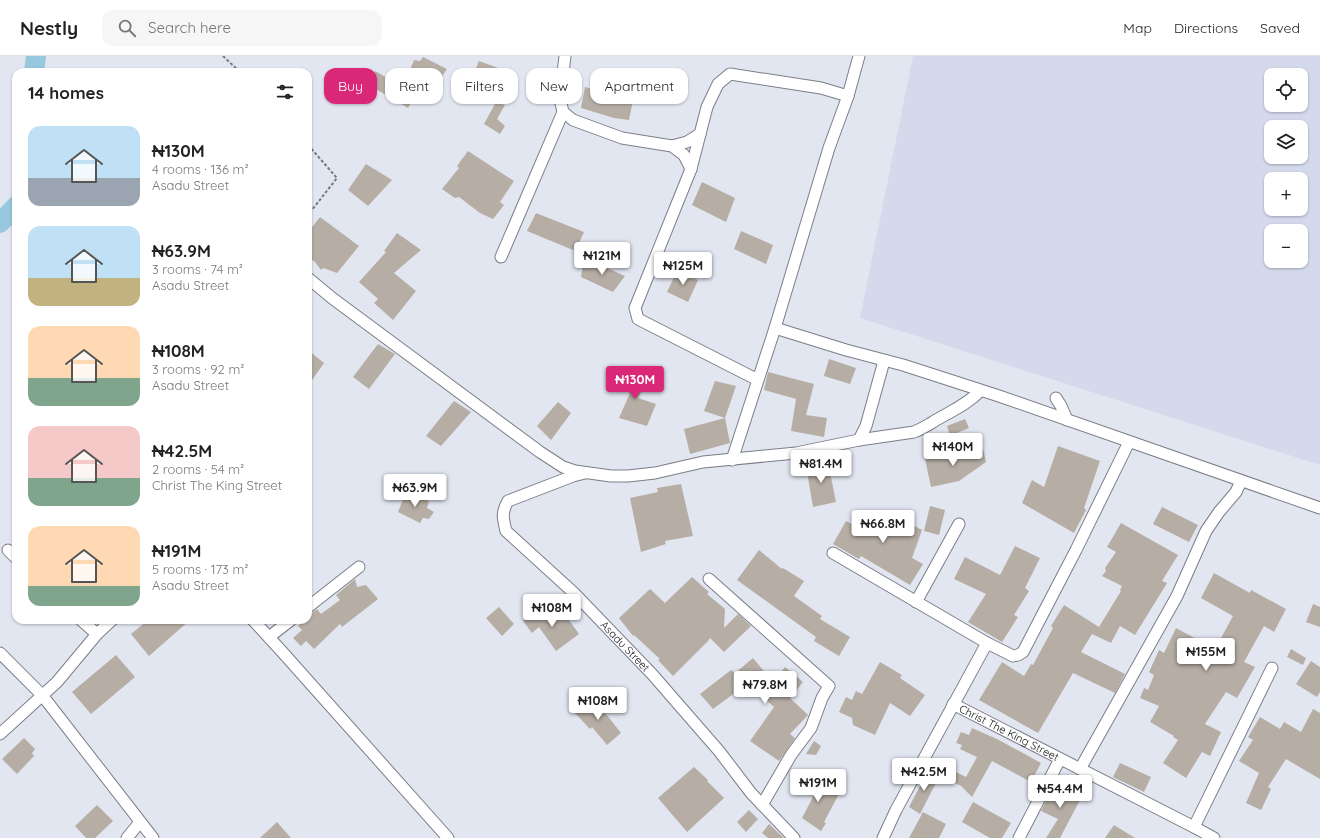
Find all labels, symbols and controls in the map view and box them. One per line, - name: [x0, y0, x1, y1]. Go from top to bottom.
- search box: [102, 10, 382, 46]
- text: Nestly: [20, 16, 78, 40]
- icon: search: [116, 17, 138, 39]
- text: Search here: [148, 18, 231, 37]
- text: Map: [1123, 19, 1152, 37]
- text: Directions: [1174, 19, 1238, 37]
- text: Saved: [1260, 19, 1300, 37]
- chip: Buy: [324, 68, 377, 104]
- chip: Rent: [385, 68, 443, 104]
- chip: Filters: [451, 68, 518, 104]
- chip: New: [526, 68, 582, 104]
- chip: Apartment: [590, 68, 688, 104]
- map controls: [1264, 68, 1308, 268]
- button: locate: [1264, 68, 1308, 112]
- icon: filters: [274, 81, 296, 103]
- text: 14 homes: [28, 82, 104, 103]
- button: layers: [1264, 120, 1308, 164]
- text: ₦130M: [152, 140, 205, 161]
- icon: home: [60, 142, 108, 190]
- text: 4 rooms · 136 m²: [152, 161, 249, 177]
- button: +: [1264, 172, 1308, 216]
- text: Asadu Street: [152, 177, 229, 193]
- button: −: [1264, 224, 1308, 268]
- text: ₦63.9M: [152, 240, 211, 261]
- icon: home: [60, 242, 108, 290]
- pin: ₦121M: [574, 242, 630, 276]
- text: ₦121M: [583, 247, 621, 263]
- pin: ₦125M: [655, 252, 711, 286]
- text: ₦125M: [663, 257, 703, 273]
- text: 3 rooms · 74 m²: [152, 261, 243, 277]
- text: Asadu Street: [152, 277, 229, 293]
- text: ₦108M: [152, 340, 205, 361]
- icon: home: [60, 342, 108, 390]
- text: 3 rooms · 92 m²: [152, 361, 244, 377]
- pin: ₦130M: [607, 366, 663, 400]
- text: ₦130M: [615, 371, 655, 387]
- text: Asadu Street: [152, 377, 229, 393]
- pin: ₦140M: [925, 433, 981, 467]
- text: ₦140M: [933, 438, 973, 454]
- text: ₦42.5M: [152, 440, 212, 461]
- icon: home: [60, 442, 108, 490]
- pin: ₦81.4M: [788, 450, 854, 484]
- text: ₦81.4M: [800, 455, 842, 471]
- text: 2 rooms · 54 m²: [152, 461, 244, 477]
- pin: ₦63.9M: [382, 474, 448, 508]
- text: Christ The King Street: [152, 477, 282, 493]
- text: ₦63.9M: [393, 479, 438, 495]
- pin: ₦66.8M: [850, 510, 916, 544]
- text: ₦66.8M: [861, 515, 905, 531]
- text: ₦191M: [152, 540, 201, 561]
- icon: home: [60, 542, 108, 590]
- text: 5 rooms · 173 m²: [152, 561, 248, 577]
- text: Asadu Street: [152, 577, 229, 593]
- pin: ₦108M: [524, 594, 580, 628]
- text: ₦108M: [532, 599, 572, 615]
- street label: Asadu Street: [598, 618, 653, 675]
- pin: ₦155M: [1178, 638, 1234, 672]
- text: ₦155M: [1186, 643, 1226, 659]
- pin: ₦79.8M: [732, 671, 798, 705]
- text: ₦79.8M: [743, 676, 787, 692]
- pin: ₦108M: [570, 687, 626, 721]
- text: ₦108M: [578, 692, 618, 708]
- street label: Christ The King Street: [957, 701, 1062, 764]
- pin: ₦42.5M: [891, 758, 957, 792]
- text: ₦42.5M: [901, 763, 947, 779]
- pin: ₦191M: [790, 769, 846, 803]
- text: ₦191M: [799, 774, 837, 790]
- pin: ₦54.4M: [1027, 775, 1093, 809]
- text: ₦54.4M: [1037, 780, 1083, 796]

